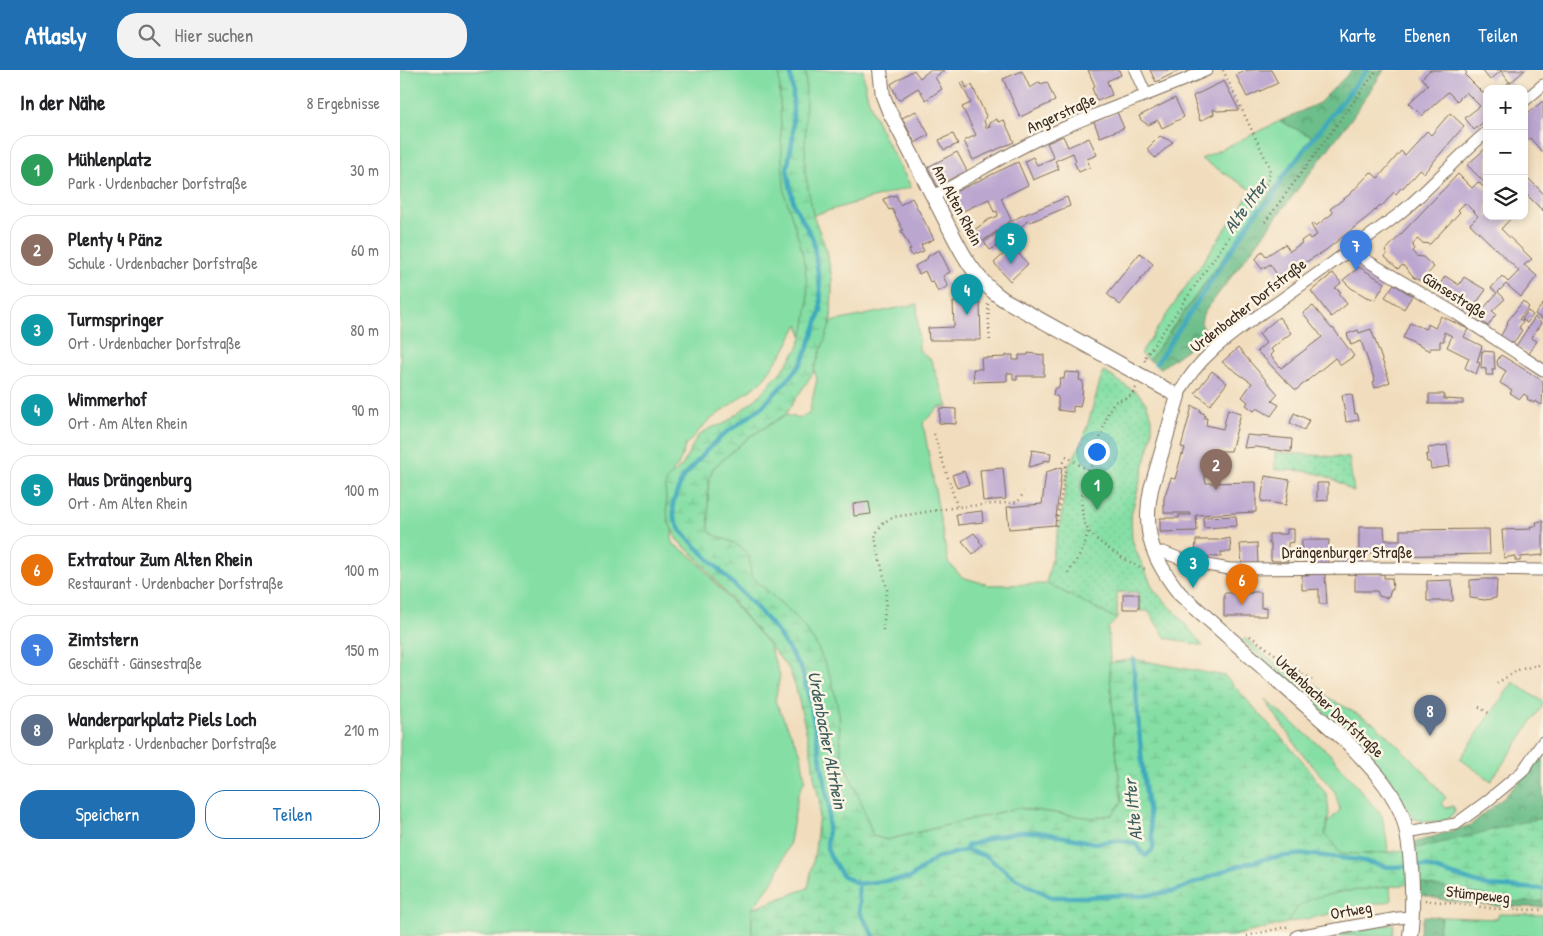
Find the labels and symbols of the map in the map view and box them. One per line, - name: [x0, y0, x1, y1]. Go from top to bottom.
- street label: Angerstraße: [1023, 88, 1100, 138]
- street label: Am Alten Rhein: [928, 161, 988, 249]
- water label: Alte Itter: [1217, 172, 1275, 238]
- pin: 5: [995, 223, 1027, 264]
- pin: 7: [1340, 230, 1372, 271]
- street label: Urdenbacher Dorfstraße: [1185, 252, 1311, 357]
- street label: Gänsestraße: [1418, 266, 1492, 324]
- pin: 4: [951, 274, 983, 315]
- your location: [1084, 439, 1110, 465]
- pin: 2: [1200, 449, 1232, 490]
- pin: 1: [1081, 469, 1113, 510]
- street label: Drängenburger Straße: [1282, 541, 1413, 563]
- pin: 3: [1177, 547, 1209, 588]
- pin: 6: [1226, 564, 1258, 605]
- street label: Urdenbacher Dorfstraße: [1271, 650, 1390, 763]
- water label: Urdenbacher Altrhein: [802, 669, 853, 813]
- pin: 8: [1414, 695, 1446, 736]
- water label: Alte Itter: [1117, 776, 1148, 842]
- street label: Stümpeweg: [1445, 880, 1511, 908]
- street label: Ortweg: [1329, 896, 1373, 924]

